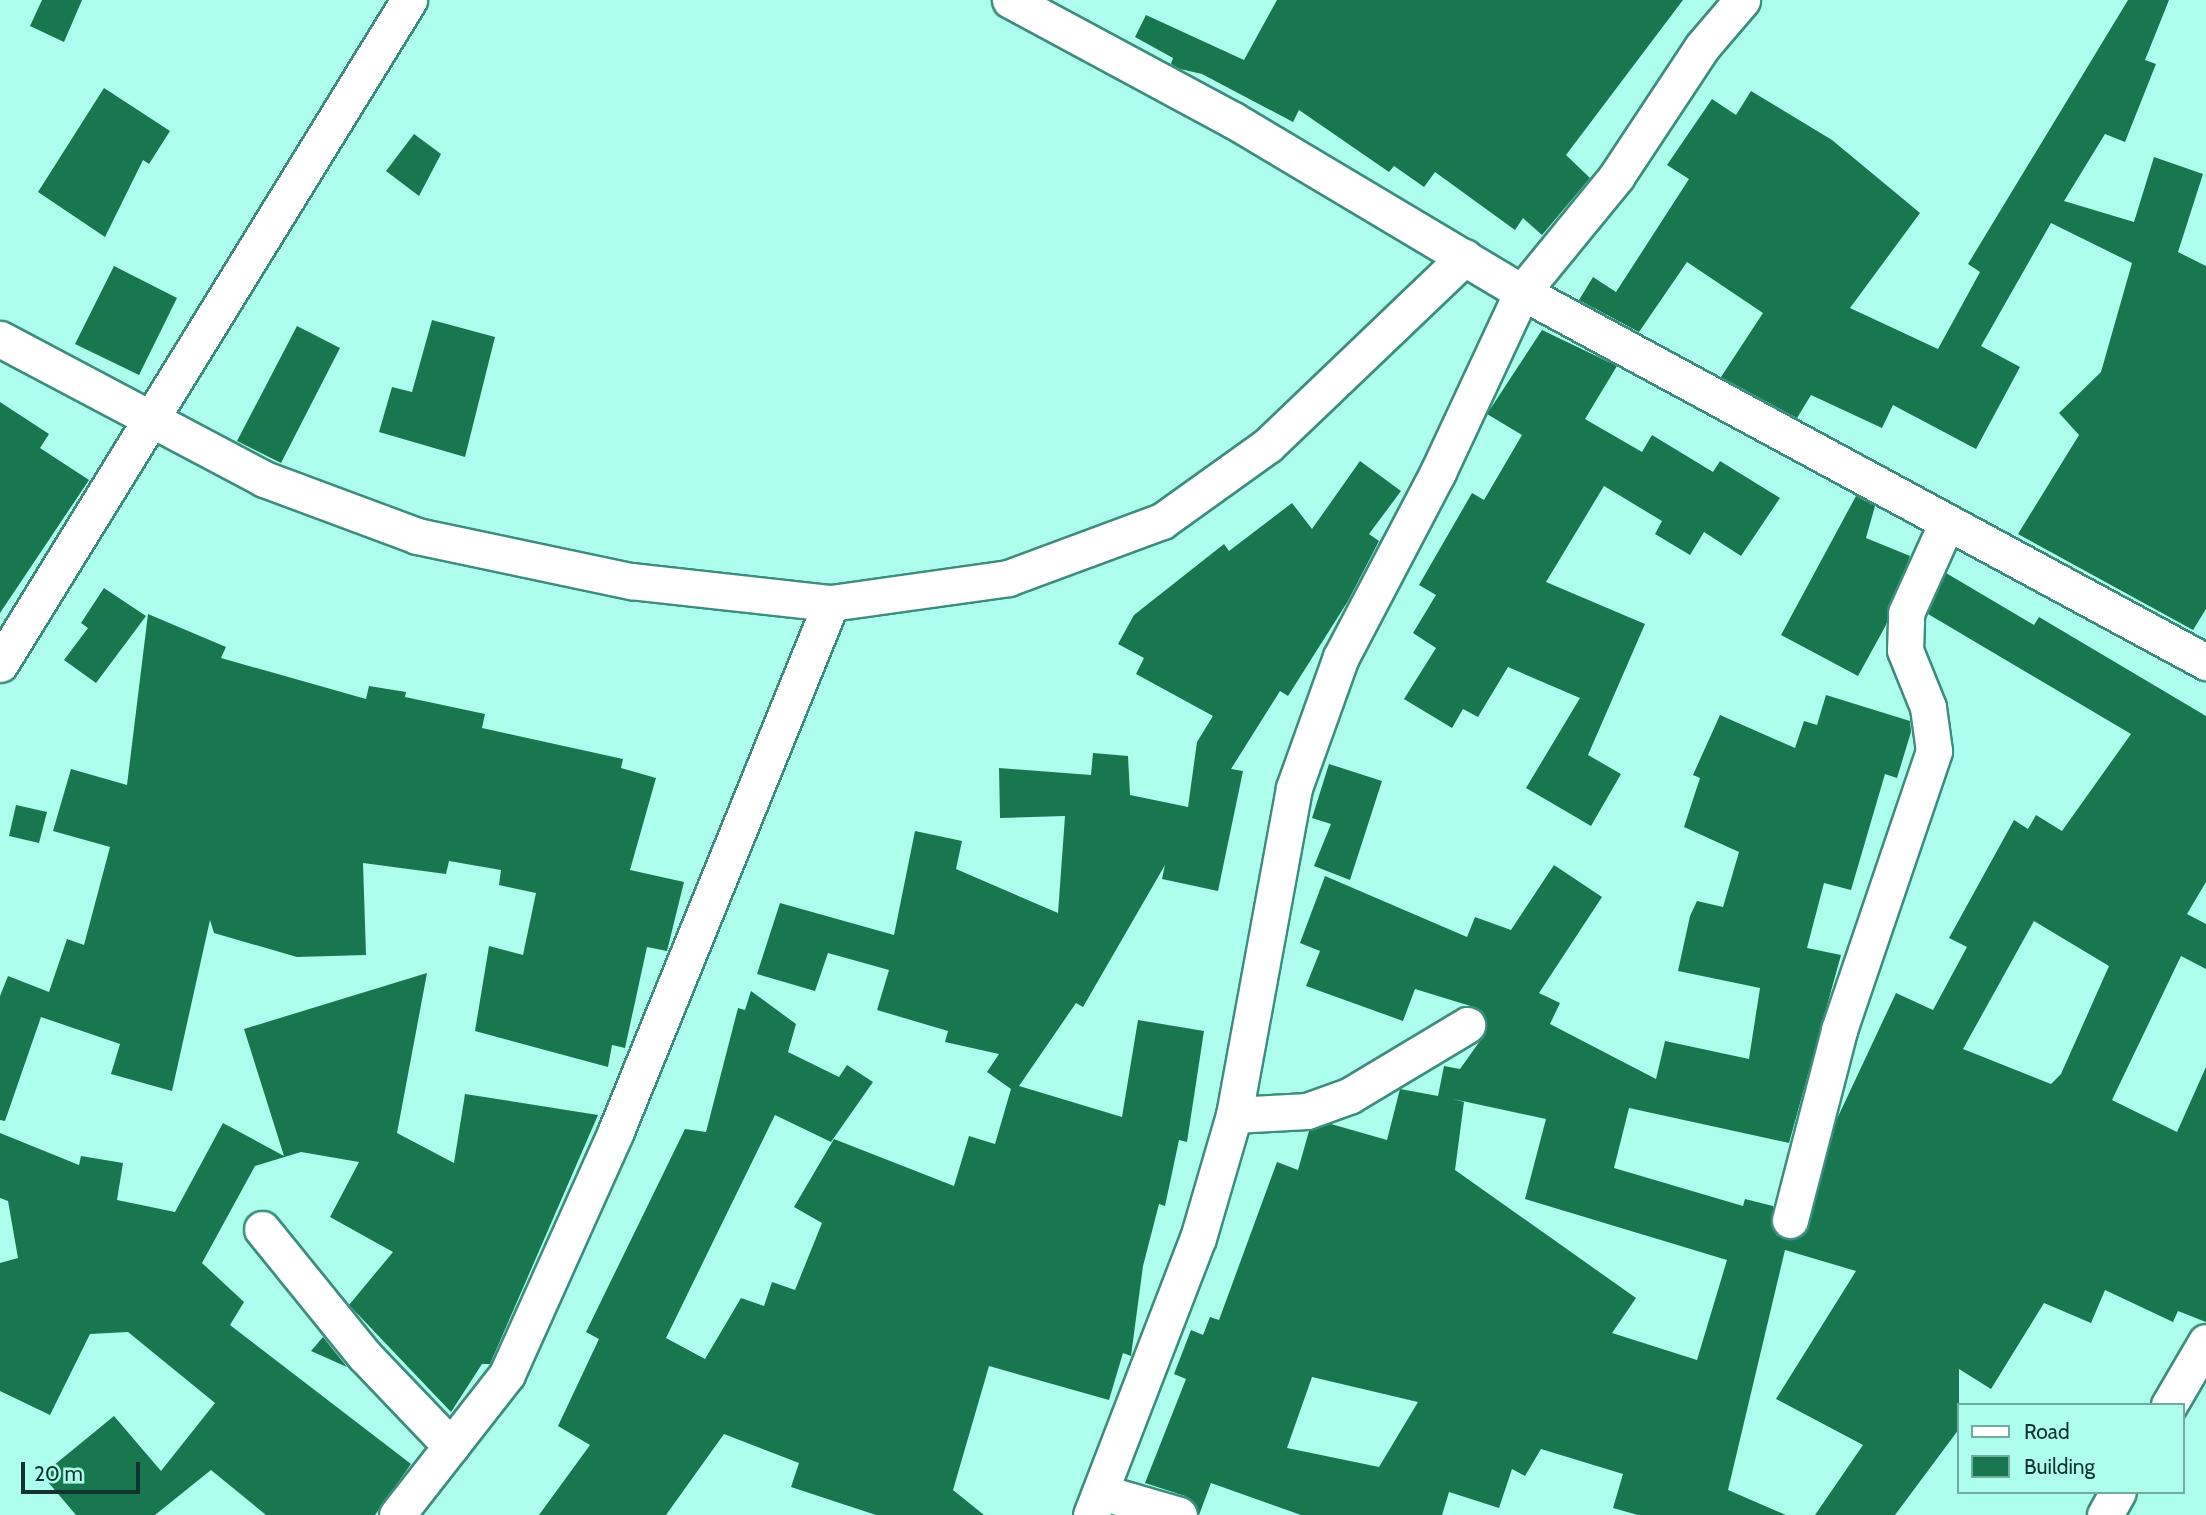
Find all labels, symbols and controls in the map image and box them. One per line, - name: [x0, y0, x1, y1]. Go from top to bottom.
- legend: [1958, 1403, 2185, 1494]
- text: Road: [2024, 1419, 2070, 1444]
- scale bar: [24, 1448, 144, 1492]
- text: Building: [2024, 1454, 2095, 1479]
- text: 20 m: [34, 1461, 83, 1486]

